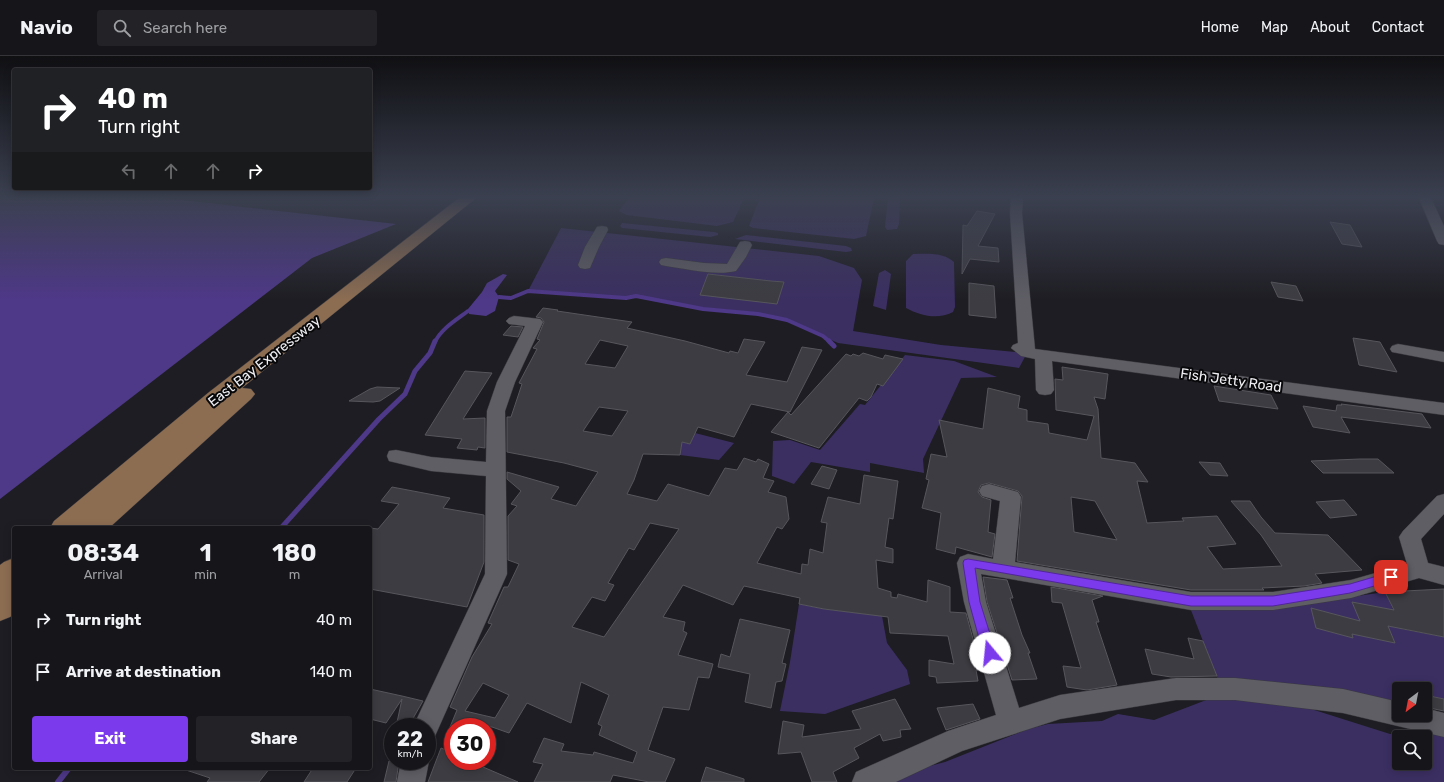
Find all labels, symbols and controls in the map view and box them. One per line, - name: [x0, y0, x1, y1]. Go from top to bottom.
- search box: [97, 10, 377, 46]
- text: Navio: [20, 16, 73, 39]
- icon: search: [111, 17, 133, 39]
- text: Search here: [143, 19, 227, 37]
- text: Home: [1201, 19, 1239, 36]
- text: Map: [1261, 19, 1288, 36]
- text: About: [1310, 19, 1350, 36]
- text: Contact: [1372, 19, 1424, 36]
- text: 40 m: [98, 82, 168, 115]
- icon: right: [32, 84, 84, 136]
- text: Turn right: [98, 116, 180, 138]
- icon: left: [118, 160, 140, 182]
- icon: ahead: [160, 160, 182, 182]
- icon: ahead: [202, 160, 224, 182]
- icon: right: [244, 160, 266, 182]
- street label: East Bay Expressway: [205, 312, 324, 410]
- street label: Fish Jetty Road: [1179, 365, 1283, 396]
- text: 08:34: [67, 539, 139, 567]
- text: 1: [200, 539, 212, 567]
- text: 180: [272, 539, 317, 567]
- pin: [1374, 560, 1408, 594]
- icon: arrive: [1380, 566, 1402, 588]
- text: Arrival: [84, 567, 123, 582]
- text: min: [194, 567, 217, 582]
- text: m: [289, 567, 300, 582]
- icon: right: [32, 609, 54, 631]
- text: Turn right: [66, 611, 141, 629]
- text: 40 m: [316, 611, 352, 629]
- position arrow: [969, 632, 1011, 674]
- icon: arrive: [32, 661, 54, 683]
- text: Arrive at destination: [66, 663, 221, 681]
- text: 140 m: [310, 663, 352, 681]
- north arrow: [1392, 682, 1432, 722]
- map controls: [1392, 682, 1432, 770]
- button: Exit: [32, 716, 188, 762]
- button: Share: [196, 716, 352, 762]
- speed limit sign: 30: [444, 718, 496, 770]
- text: 22: [397, 727, 423, 751]
- button: search: [1392, 730, 1432, 770]
- text: km/h: [398, 748, 422, 760]

